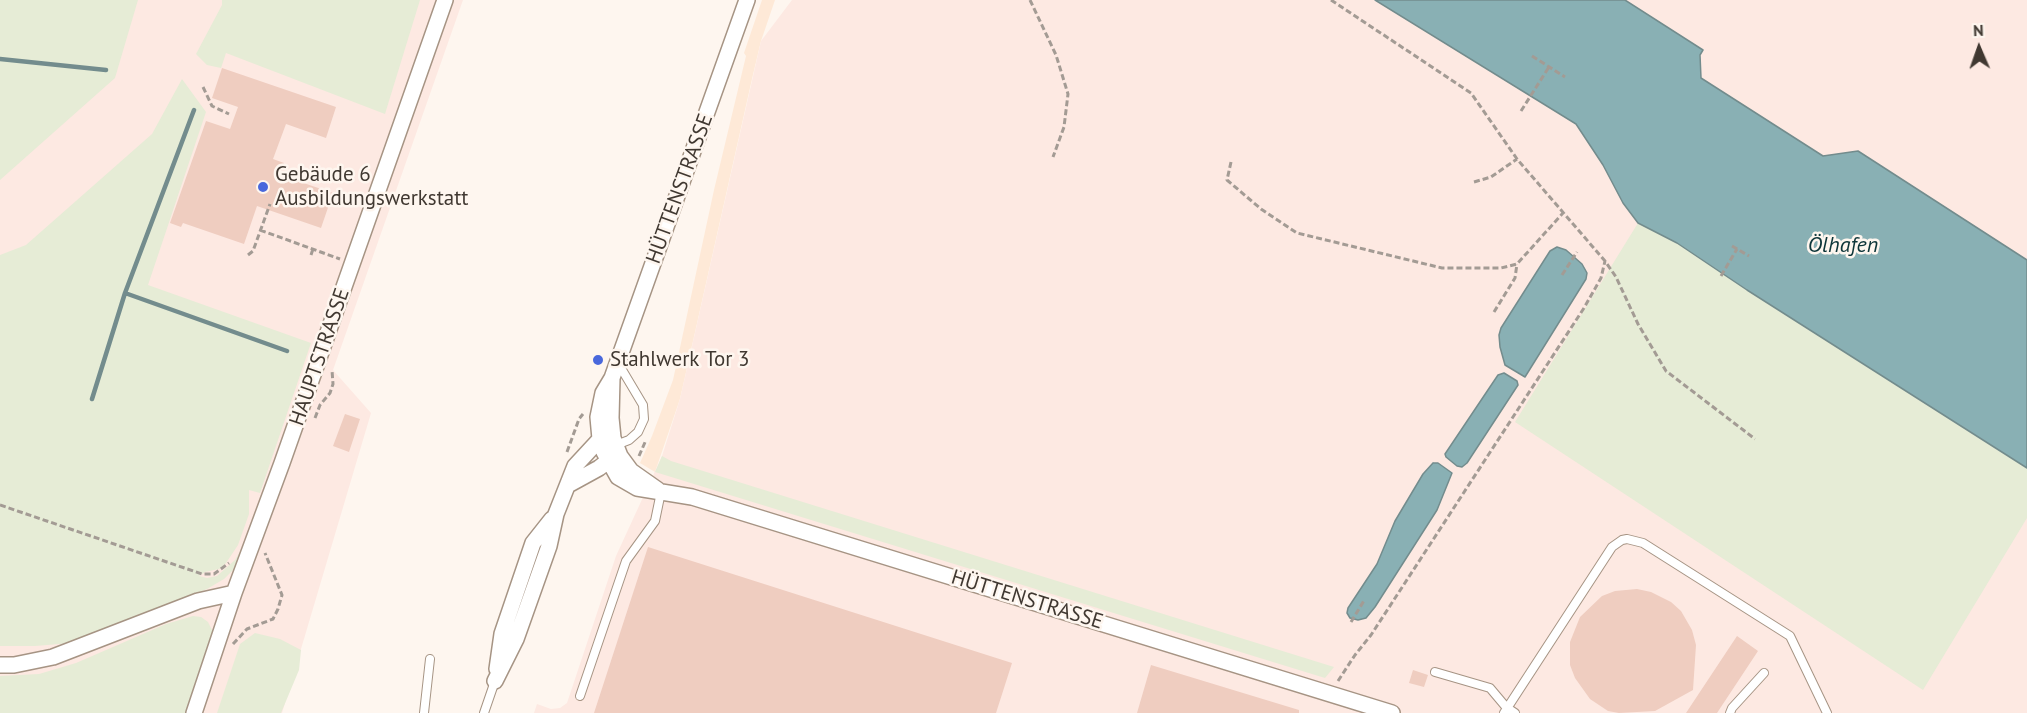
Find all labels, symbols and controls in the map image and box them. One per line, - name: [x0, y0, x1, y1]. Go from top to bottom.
- north arrow: [1949, 18, 2009, 78]
- text: N: [1973, 20, 1984, 40]
- street label: HÜTTENSTRASSE: [641, 111, 719, 267]
- place label: Gebäude 6 Ausbildungswerkstatt: [275, 162, 468, 212]
- marker: Gebäude 6 Ausbildungswerkstatt: [256, 180, 270, 194]
- water label: Ölhafen: [1808, 233, 1878, 259]
- street label: HAUPTSTRASSE: [285, 285, 355, 429]
- place label: Stahlwerk Tor 3: [610, 347, 749, 373]
- marker: Stahlwerk Tor 3: [591, 353, 605, 367]
- street label: HÜTTENSTRASSE: [948, 565, 1106, 635]

